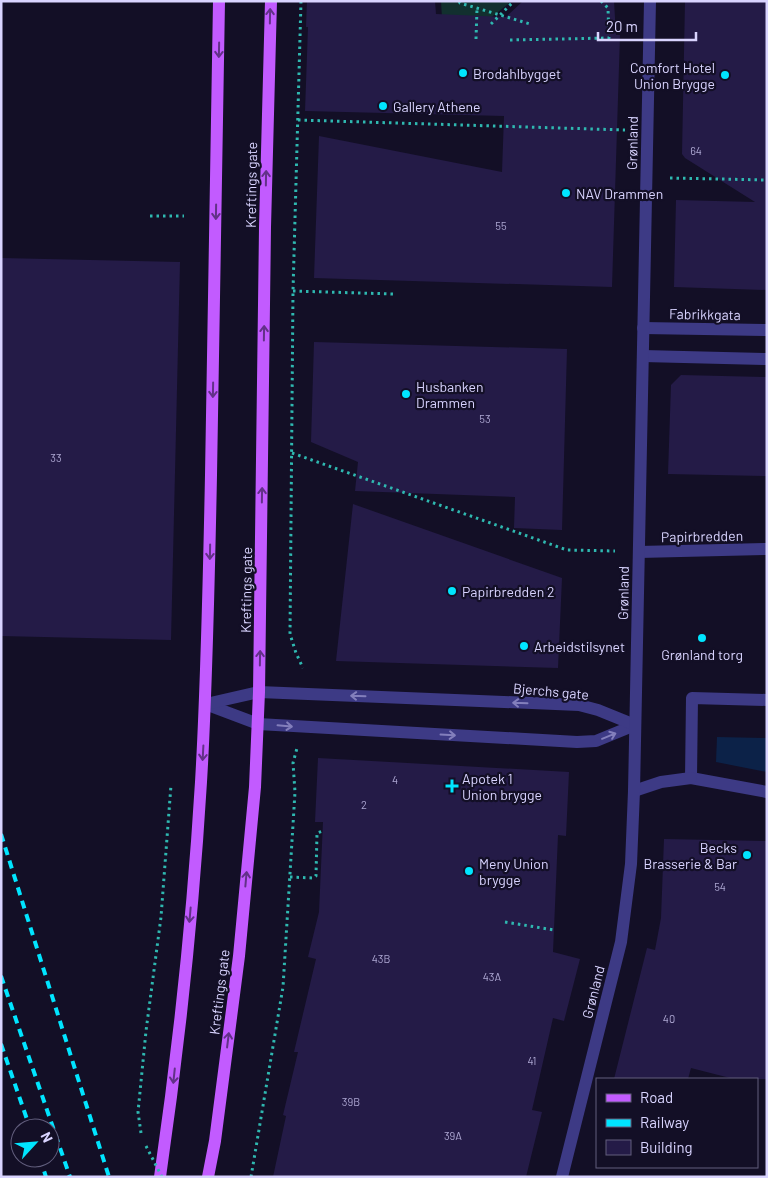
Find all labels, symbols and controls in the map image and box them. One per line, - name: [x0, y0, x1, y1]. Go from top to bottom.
- one-way arrow: [266, 8, 275, 24]
- scale bar: [598, 10, 696, 42]
- text: 20 m: [606, 17, 638, 35]
- one-way arrow: [214, 42, 224, 58]
- place label: Comfort Hotel Union Brygge: [630, 59, 715, 92]
- place label: Brodahlbygget: [473, 65, 561, 82]
- marker: Brodahlbygget: [457, 67, 469, 79]
- marker: Comfort Hotel Union Brygge: [719, 69, 731, 81]
- place label: Gallery Athene: [393, 98, 481, 115]
- marker: Gallery Athene: [377, 100, 389, 112]
- street label: Grønland: [623, 116, 641, 170]
- street label: Kreftings gate: [242, 142, 260, 228]
- house number: 64: [690, 144, 702, 157]
- one-way arrow: [262, 170, 271, 186]
- place label: NAV Drammen: [576, 185, 663, 202]
- marker: NAV Drammen: [560, 187, 572, 199]
- one-way arrow: [211, 204, 221, 220]
- house number: 55: [495, 219, 507, 232]
- street label: Fabrikkgata: [669, 305, 741, 323]
- one-way arrow: [259, 325, 269, 341]
- place label: Husbanken Drammen: [416, 378, 483, 411]
- one-way arrow: [208, 381, 218, 397]
- marker: Husbanken Drammen: [400, 388, 412, 400]
- house number: 53: [479, 412, 491, 425]
- house number: 33: [50, 451, 62, 464]
- one-way arrow: [257, 487, 267, 504]
- street label: Papirbredden: [661, 527, 743, 545]
- one-way arrow: [205, 544, 214, 560]
- street label: Kreftings gate: [237, 547, 255, 633]
- street label: Grønland: [614, 566, 632, 620]
- place label: Papirbredden 2: [462, 583, 555, 600]
- marker: Papirbredden 2: [446, 585, 458, 597]
- marker: Grønland torg: [696, 632, 708, 644]
- place label: Arbeidstilsynet: [534, 638, 625, 655]
- marker: Arbeidstilsynet: [518, 640, 530, 652]
- place label: Grønland torg: [661, 646, 743, 663]
- one-way arrow: [255, 650, 265, 666]
- street label: Bjerchs gate: [512, 679, 590, 703]
- one-way arrow: [350, 691, 366, 701]
- one-way arrow: [512, 698, 528, 707]
- one-way arrow: [277, 721, 293, 731]
- one-way arrow: [439, 731, 455, 740]
- one-way arrow: [601, 731, 616, 740]
- one-way arrow: [198, 744, 207, 760]
- place label: Apotek 1 Union brygge: [462, 770, 542, 803]
- house number: 4: [392, 773, 398, 786]
- marker: Apotek 1 Union brygge: [446, 780, 458, 792]
- house number: 2: [361, 798, 367, 811]
- place label: Becks Brasserie & Bar: [643, 839, 737, 872]
- marker: Becks Brasserie & Bar: [741, 849, 753, 861]
- place label: Meny Union brygge: [479, 855, 549, 888]
- marker: Meny Union brygge: [463, 865, 475, 877]
- one-way arrow: [241, 871, 251, 887]
- house number: 54: [714, 880, 726, 893]
- one-way arrow: [185, 906, 195, 922]
- street label: Kreftings gate: [205, 948, 233, 1036]
- house number: 43B: [372, 952, 390, 965]
- street label: Grønland: [578, 964, 608, 1020]
- house number: 43A: [483, 970, 502, 983]
- house number: 40: [663, 1012, 675, 1025]
- one-way arrow: [223, 1033, 233, 1049]
- house number: 41: [528, 1054, 536, 1067]
- one-way arrow: [169, 1068, 178, 1084]
- legend: [596, 1078, 758, 1168]
- text: Road: [640, 1088, 673, 1106]
- house number: 39B: [342, 1095, 360, 1108]
- text: Railway: [640, 1113, 689, 1131]
- north arrow: [10, 1118, 60, 1168]
- text: N: [37, 1129, 57, 1145]
- house number: 39A: [444, 1129, 462, 1142]
- text: Building: [640, 1138, 693, 1156]

